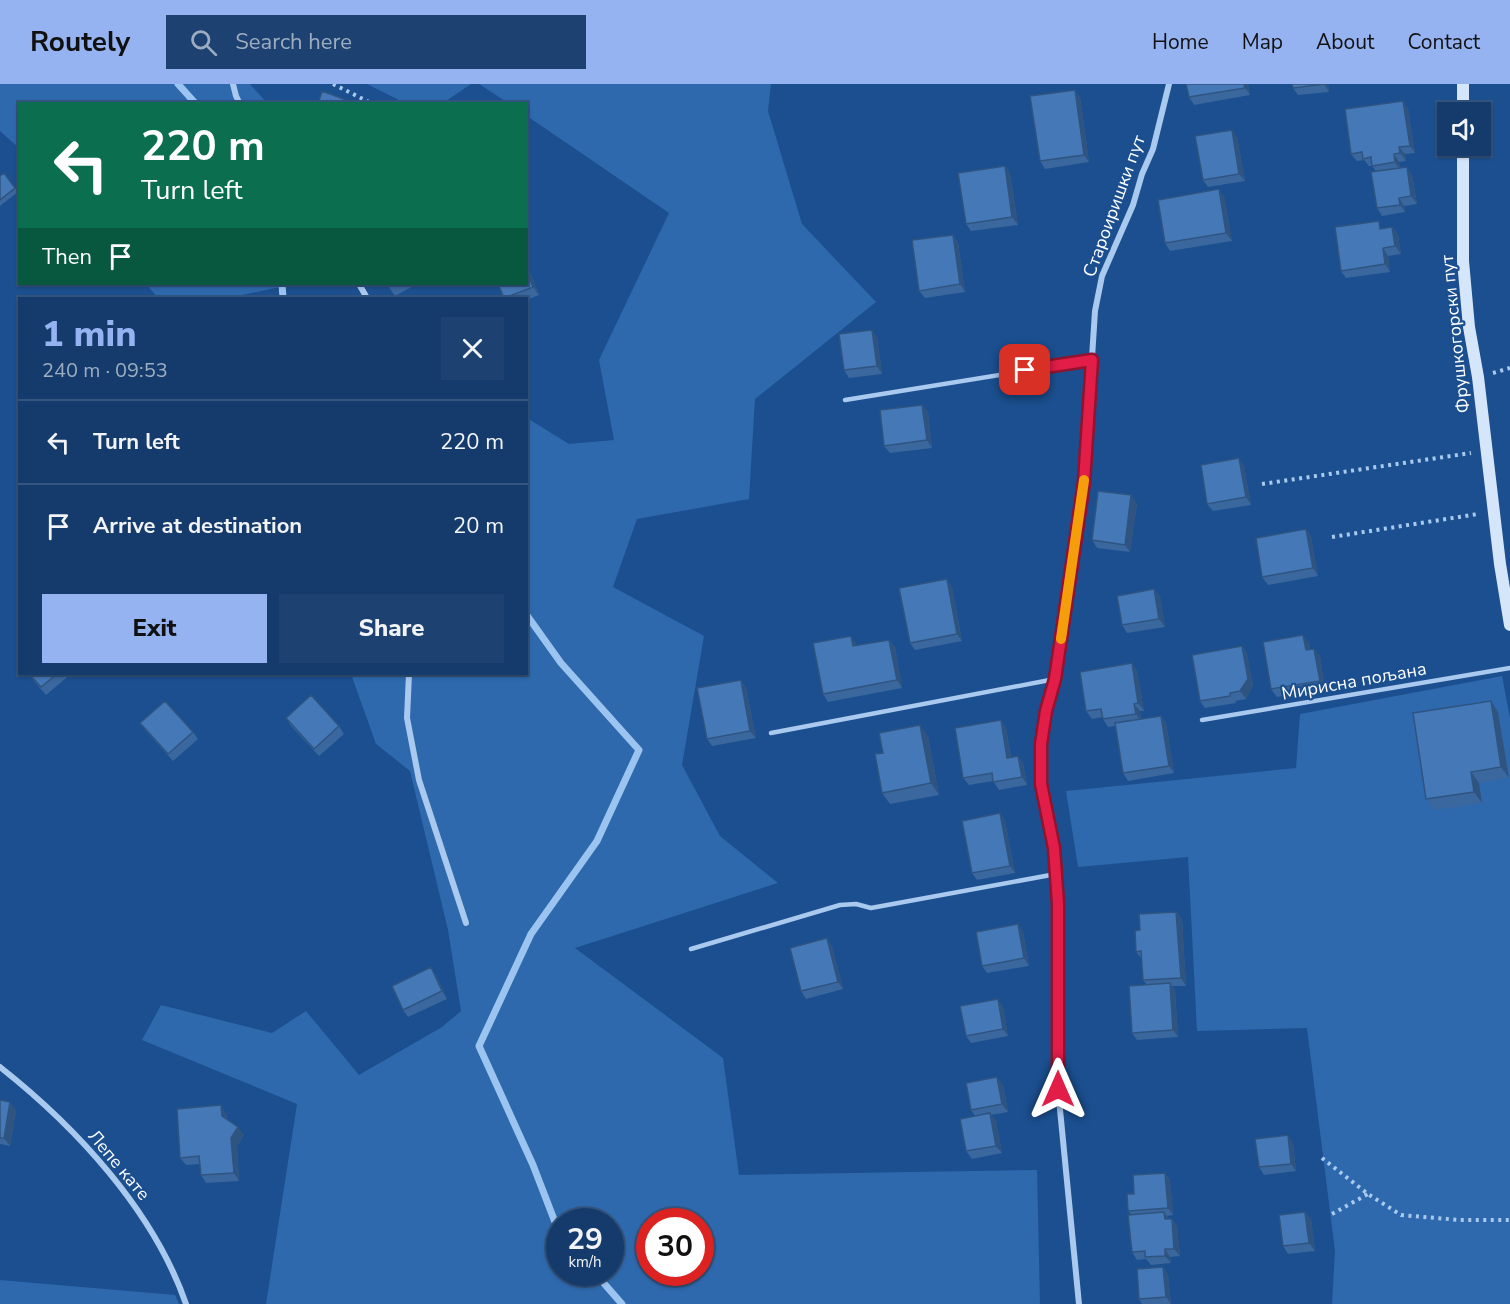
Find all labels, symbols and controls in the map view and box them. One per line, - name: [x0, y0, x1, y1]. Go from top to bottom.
- search box: [166, 15, 586, 69]
- text: Routely: [30, 23, 130, 61]
- icon: search: [187, 26, 220, 59]
- text: Search here: [235, 27, 352, 57]
- text: Home: [1152, 28, 1209, 56]
- text: Map: [1242, 28, 1283, 56]
- text: About: [1316, 28, 1374, 56]
- text: Contact: [1407, 28, 1480, 56]
- map controls: [1437, 102, 1491, 156]
- button: sound: [1437, 102, 1491, 156]
- text: 220 m: [141, 118, 265, 175]
- icon: left: [42, 126, 120, 204]
- street label: Староиришки пут: [1077, 132, 1151, 280]
- text: Turn left: [141, 172, 242, 209]
- icon: arrive: [104, 240, 137, 273]
- text: Then: [42, 242, 92, 272]
- street label: Фрушкогорски пут: [1435, 254, 1475, 414]
- text: 1 min: [42, 310, 137, 359]
- button: close: [441, 317, 504, 380]
- pin: [999, 344, 1050, 395]
- icon: arrive: [1008, 353, 1041, 386]
- text: 240 m · 09:53: [42, 357, 168, 384]
- icon: left: [42, 426, 75, 459]
- text: Turn left: [93, 427, 180, 457]
- text: 220 m: [440, 427, 504, 457]
- icon: arrive: [42, 510, 75, 543]
- text: Arrive at destination: [93, 511, 302, 541]
- text: 20 m: [453, 511, 504, 541]
- button: Exit: [42, 594, 267, 663]
- button: Share: [279, 594, 504, 663]
- street label: Мирисна пољана: [1280, 656, 1428, 706]
- position arrow: [1026, 1057, 1090, 1121]
- street label: Лепе кате: [83, 1125, 155, 1205]
- speed limit sign: 30: [636, 1208, 714, 1286]
- text: 29: [567, 1219, 603, 1260]
- text: km/h: [568, 1252, 602, 1272]

